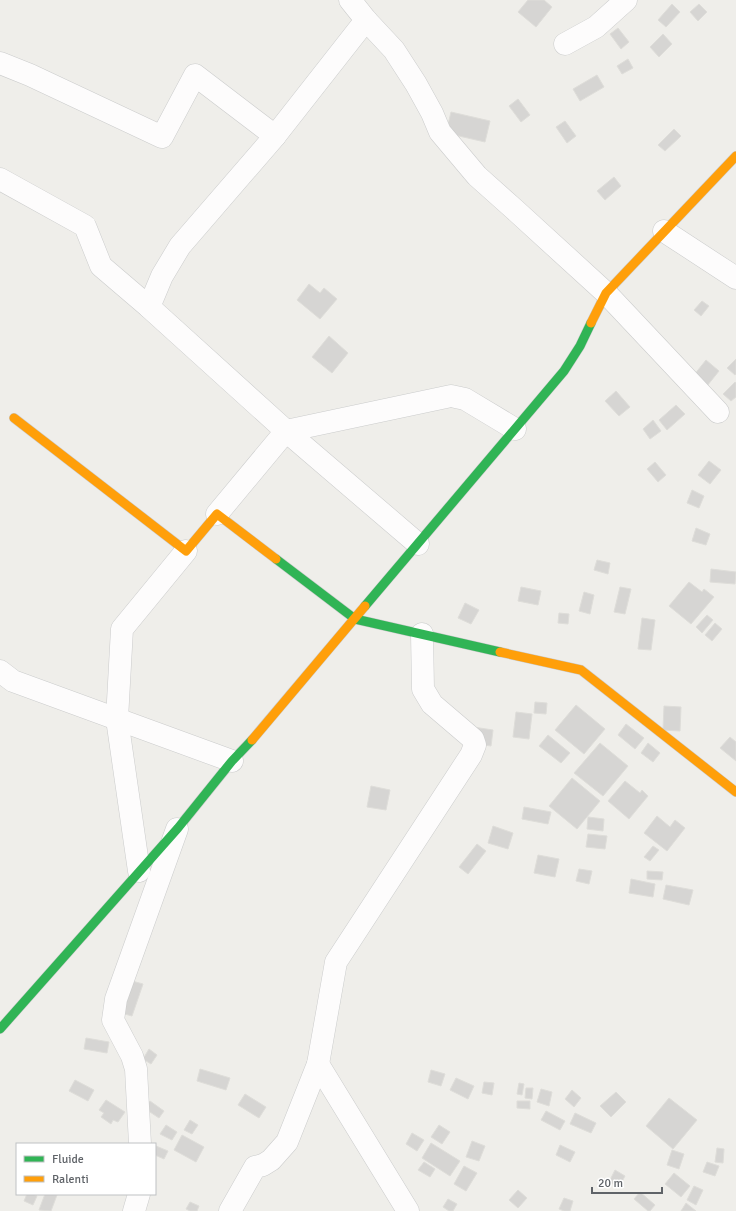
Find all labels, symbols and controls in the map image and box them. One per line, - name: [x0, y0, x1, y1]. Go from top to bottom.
- legend: [16, 1143, 156, 1195]
- text: Fluide: [52, 1152, 84, 1167]
- scale bar: [592, 1169, 662, 1195]
- text: Ralenti: [52, 1172, 89, 1187]
- text: 20 m: [598, 1176, 623, 1191]

